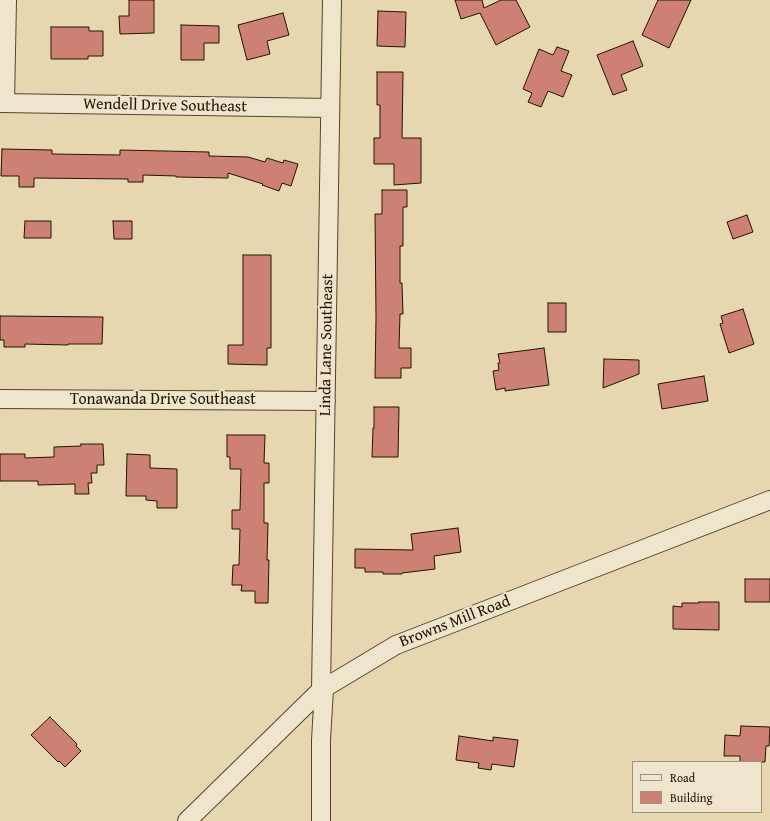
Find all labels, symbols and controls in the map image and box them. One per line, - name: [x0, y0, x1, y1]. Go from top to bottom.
- street label: Wendell Drive Southeast: [83, 95, 247, 117]
- street label: Linda Lane Southeast: [316, 274, 338, 416]
- street label: Tonawanda Drive Southeast: [70, 390, 256, 410]
- street label: Browns Mill Road: [397, 592, 513, 652]
- legend: [632, 761, 762, 813]
- text: Road: [670, 769, 695, 786]
- text: Building: [670, 789, 713, 806]

